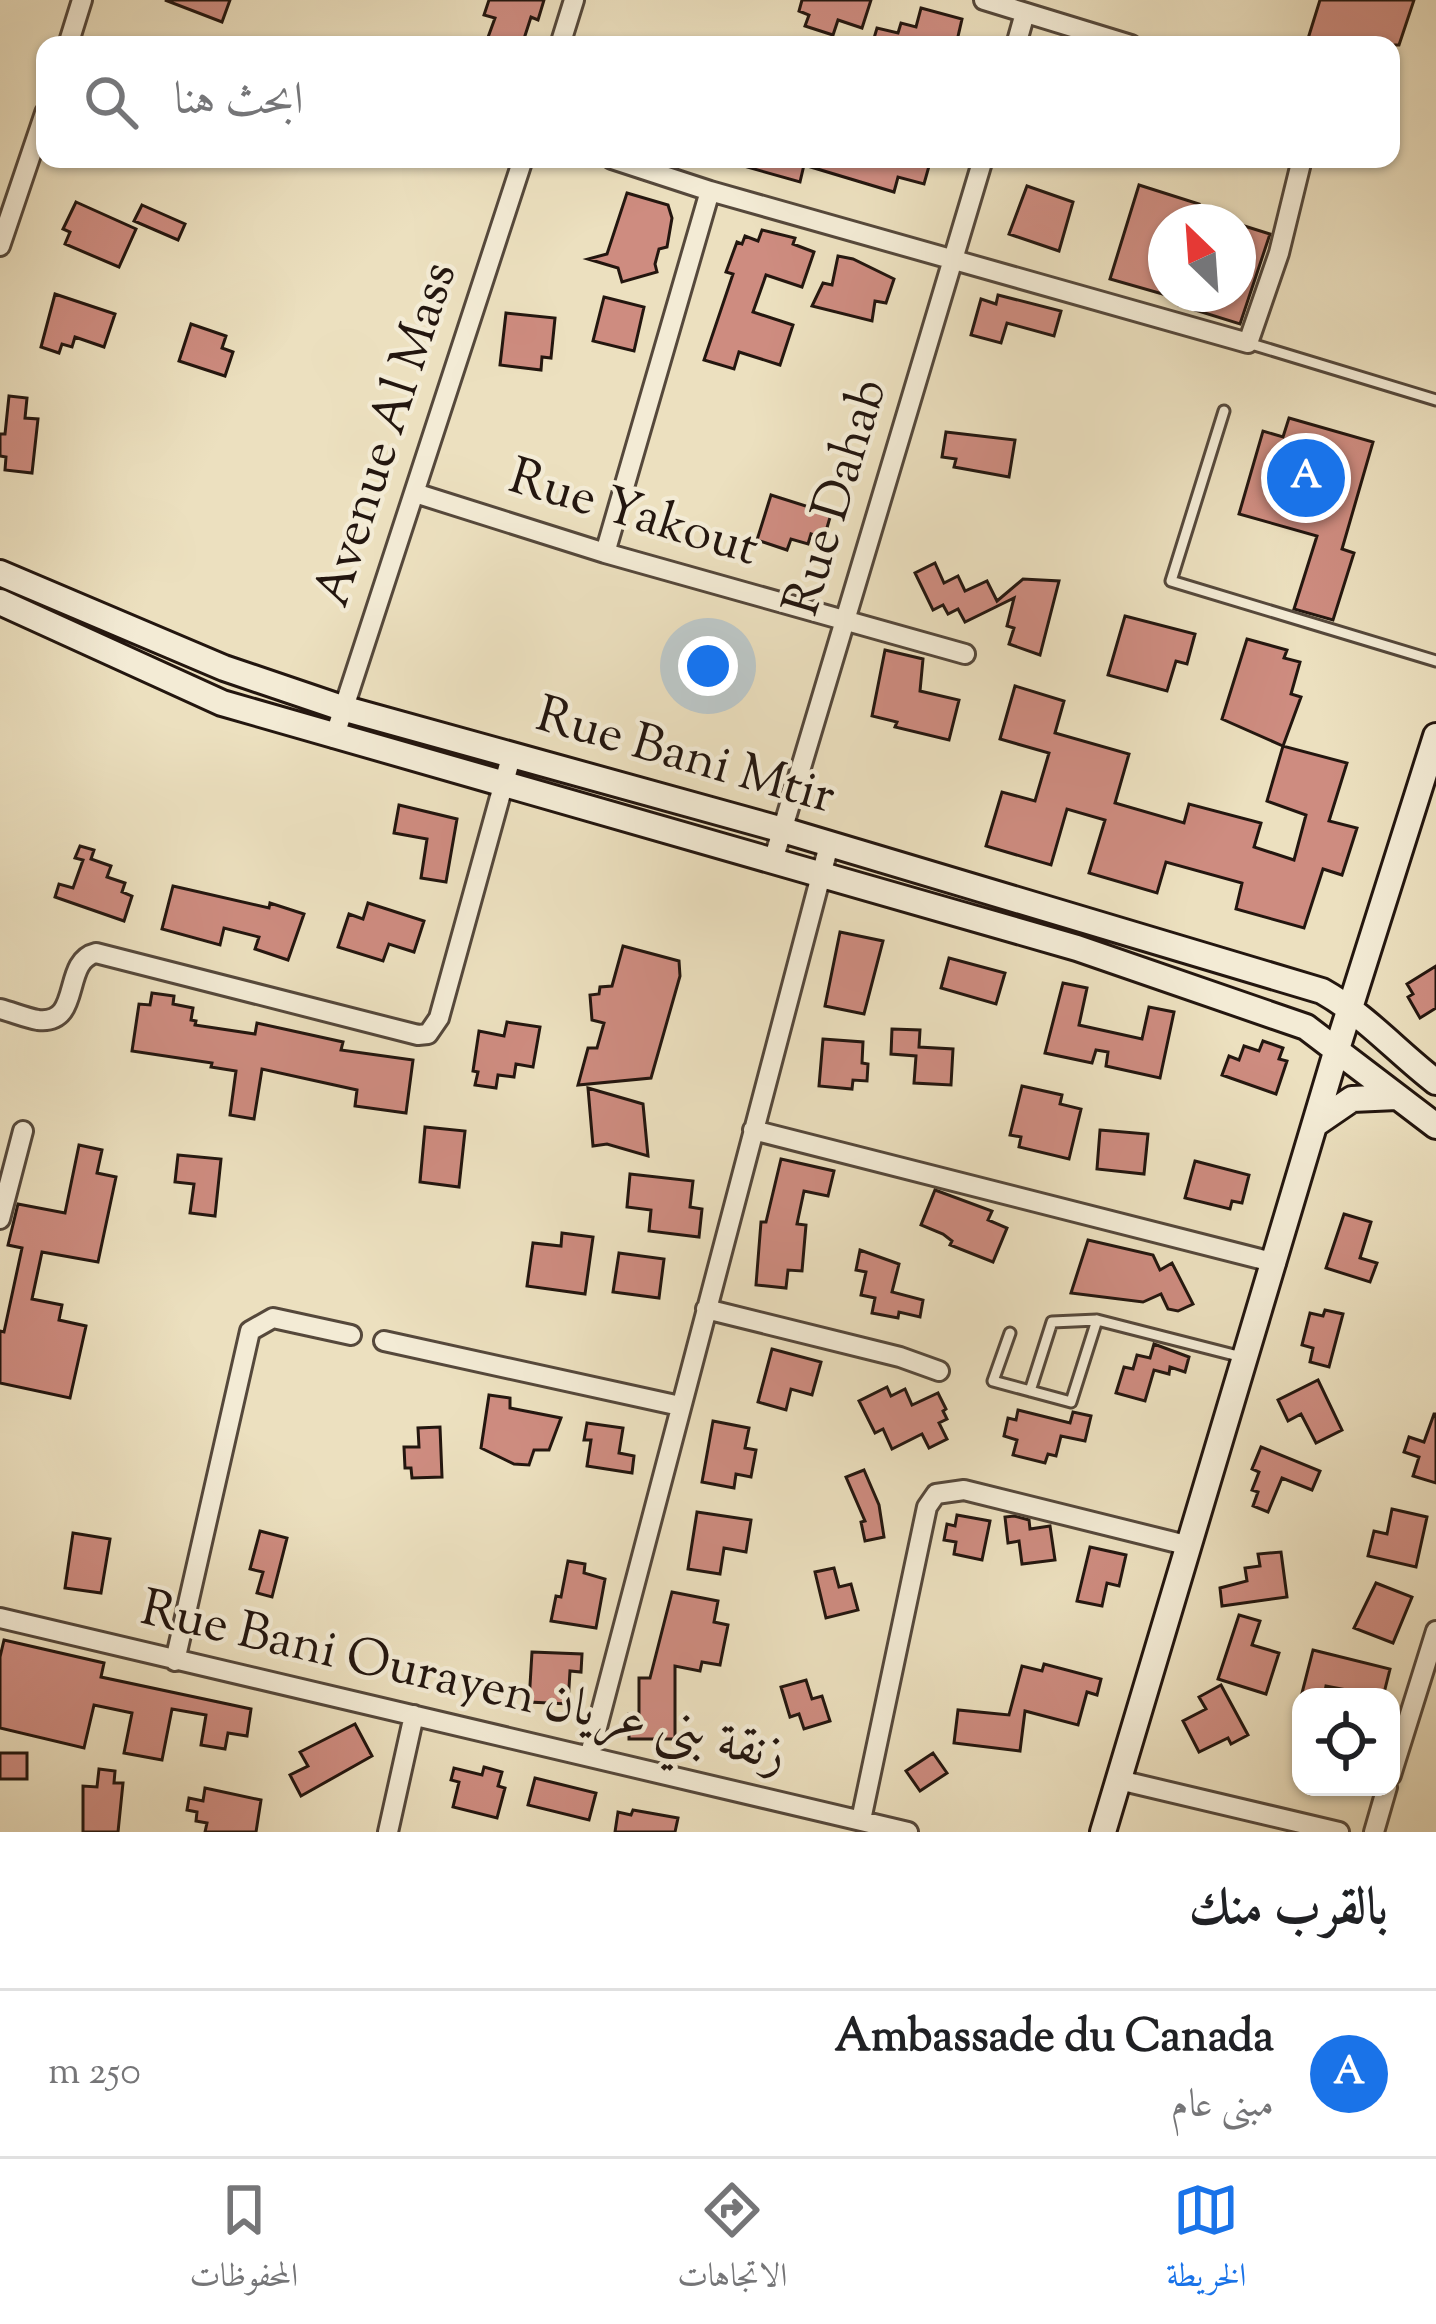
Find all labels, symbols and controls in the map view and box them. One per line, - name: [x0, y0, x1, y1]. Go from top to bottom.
- search box: [36, 36, 1400, 168]
- icon: search: [78, 69, 144, 135]
- text: ابحث هنا: [174, 70, 304, 135]
- north arrow: [1148, 204, 1256, 312]
- street label: Avenue Al Mass: [298, 253, 478, 617]
- street label: Rue Dahab: [767, 371, 909, 625]
- pin: A: [1267, 433, 1345, 523]
- street label: Rue Yakout: [499, 443, 767, 587]
- your location: [678, 636, 738, 696]
- street label: Rue Bani Mtir: [527, 681, 843, 835]
- street label: Rue Bani Ourayen زنقة بني عريان: [132, 1574, 793, 1798]
- map controls: [1292, 1688, 1400, 1796]
- button: locate: [1292, 1688, 1400, 1796]
- text: بالقرب منك: [1189, 1874, 1388, 1947]
- text: Ambassade du Canada: [835, 2007, 1274, 2072]
- text: 250 m: [48, 2046, 141, 2102]
- text: A: [1333, 2046, 1365, 2102]
- text: مبنى عام: [1171, 2079, 1274, 2135]
- tab: المحفوظات: [189, 2177, 298, 2307]
- tab: الاتجاهات: [677, 2177, 787, 2307]
- tab: الخريطة: [1166, 2177, 1247, 2307]

